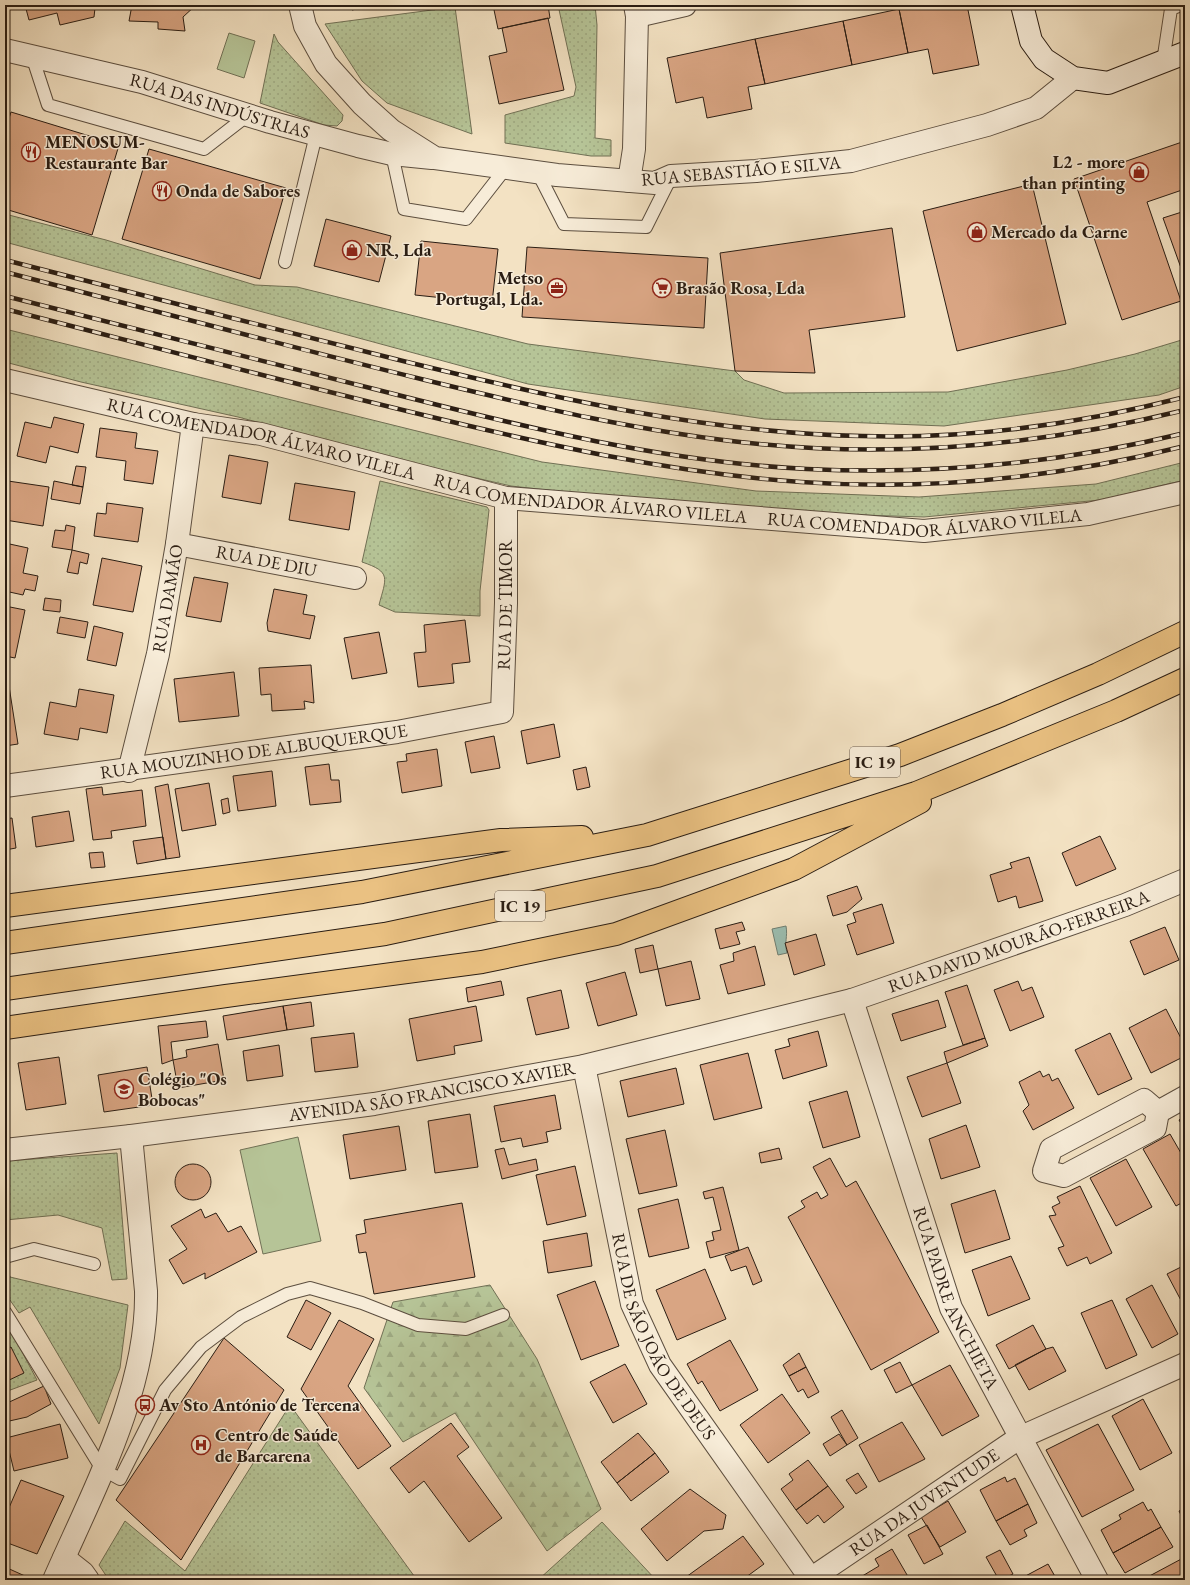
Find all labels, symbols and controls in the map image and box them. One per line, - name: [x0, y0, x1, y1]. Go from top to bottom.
- street label: RUA DAS INDÚSTRIAS: [128, 68, 313, 143]
- place label: MENOSUM- Restaurante Bar: [45, 130, 168, 174]
- restaurant icon: MENOSUM- Restaurante Bar: [20, 141, 42, 163]
- street label: RUA SEBASTIÃO E SILVA: [640, 150, 842, 191]
- place label: L2 - more than printing: [1022, 150, 1126, 194]
- shop icon: L2 - more than printing: [1128, 161, 1150, 183]
- place label: Onda de Sabores: [176, 179, 300, 202]
- restaurant icon: Onda de Sabores: [151, 180, 173, 202]
- place label: Mercado da Carne: [991, 220, 1128, 243]
- shop icon: Mercado da Carne: [966, 221, 988, 243]
- place label: NR, Lda: [366, 238, 432, 261]
- shop icon: NR, Lda: [341, 239, 363, 261]
- place label: Metso Portugal, Lda.: [436, 266, 543, 310]
- place label: Brasão Rosa, Lda: [676, 276, 805, 299]
- office icon: Metso Portugal, Lda.: [546, 277, 568, 299]
- supermarket icon: Brasão Rosa, Lda: [651, 277, 673, 299]
- street label: RUA COMENDADOR ÁLVARO VILELA: [105, 392, 419, 485]
- street label: RUA COMENDADOR ÁLVARO VILELA: [432, 468, 749, 528]
- street label: RUA COMENDADOR ÁLVARO VILELA: [766, 503, 1083, 542]
- street label: RUA DE TIMOR: [492, 539, 517, 670]
- street label: RUA DE DIU: [214, 540, 320, 582]
- street label: RUA DAMÃO: [146, 542, 188, 654]
- street label: RUA MOUZINHO DE ALBUQUERQUE: [98, 718, 409, 784]
- road number: IC 19: [850, 747, 900, 777]
- street label: RUA DAVID MOURÃO-FERREIRA: [885, 884, 1153, 998]
- road number: IC 19: [495, 891, 545, 921]
- street label: AVENIDA SÃO FRANCISCO XAVIER: [286, 1056, 577, 1126]
- place label: Colégio "Os Bobocas": [138, 1067, 227, 1111]
- school or university icon: Colégio "Os Bobocas": [113, 1078, 135, 1100]
- street label: RUA PADRE ANCHIETA: [908, 1204, 1005, 1394]
- street label: RUA DE SÃO JOÃO DE DEUS: [607, 1231, 721, 1444]
- place label: Av Sto António de Tercena: [158, 1393, 360, 1416]
- bus stop icon: Av Sto António de Tercena: [134, 1394, 156, 1416]
- place label: Centro de Saúde de Barcarena: [215, 1423, 338, 1467]
- hospital icon: Centro de Saúde de Barcarena: [190, 1434, 212, 1456]
- street label: RUA DA JUVENTUDE: [844, 1443, 1003, 1561]

